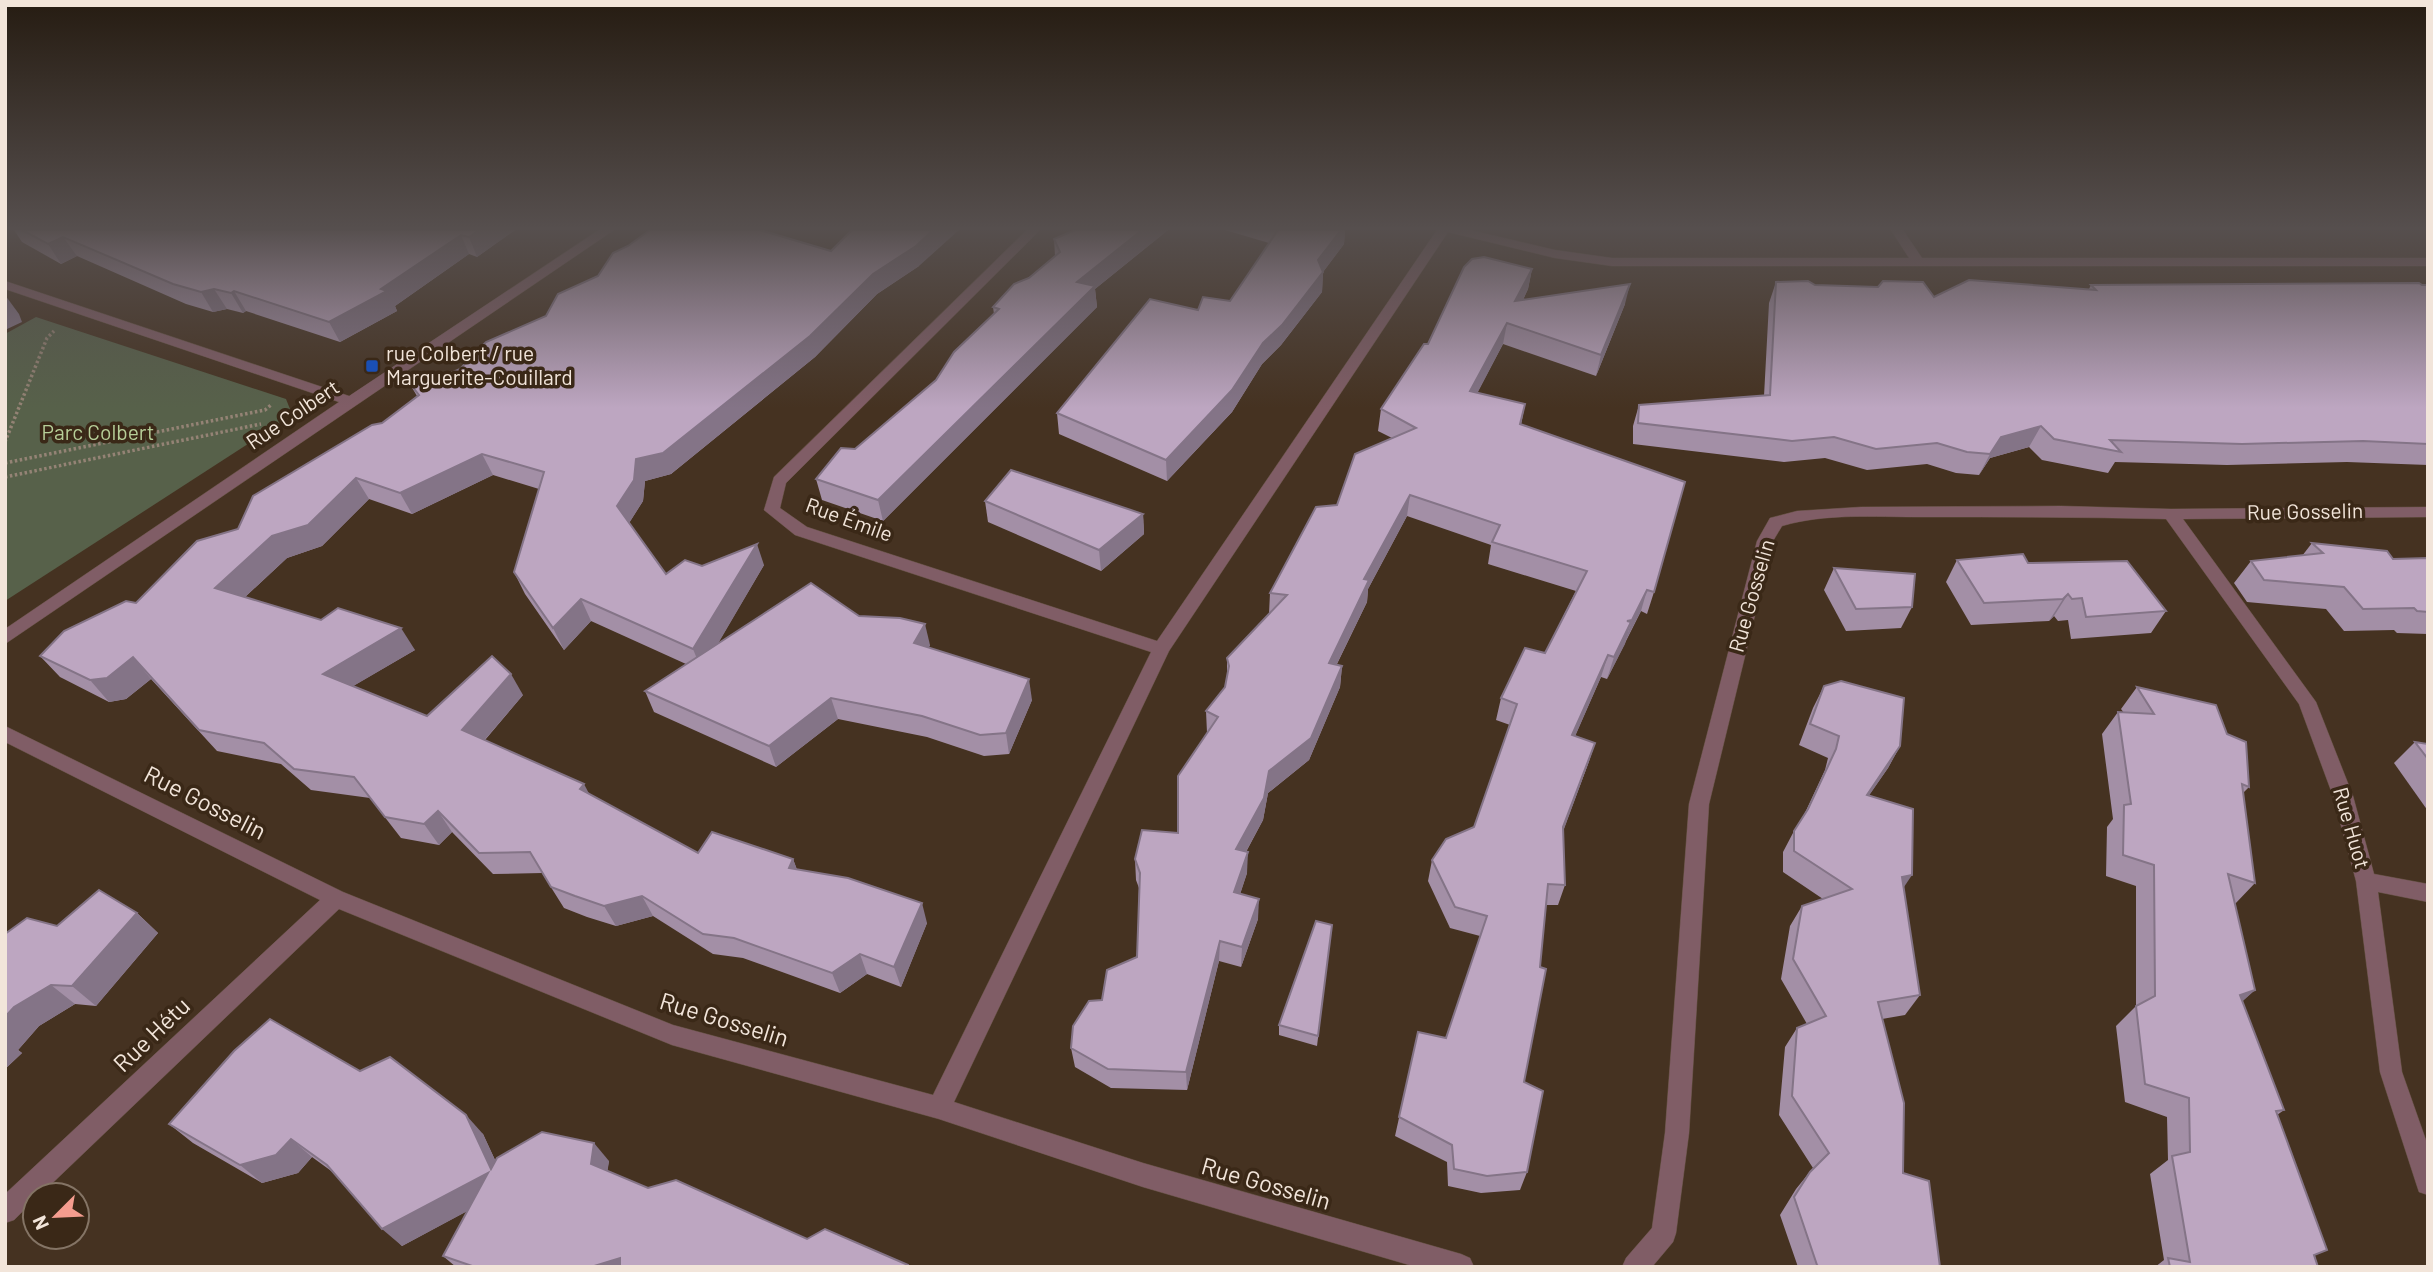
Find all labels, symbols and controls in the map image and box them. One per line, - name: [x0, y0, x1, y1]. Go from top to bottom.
- place label: rue Colbert / rue Marguerite-Couillard: [386, 340, 573, 389]
- marker: rue Colbert / rue Marguerite-Couillard: [364, 358, 380, 374]
- street label: Rue Colbert: [241, 374, 343, 454]
- park label: Parc Colbert: [42, 419, 154, 444]
- street label: Rue Émile: [803, 491, 897, 546]
- street label: Rue Gosselin: [2247, 497, 2363, 524]
- street label: Rue Gosselin: [1723, 536, 1779, 655]
- street label: Rue Gosselin: [140, 759, 272, 845]
- street label: Rue Huot: [2329, 784, 2376, 871]
- street label: Rue Gosselin: [657, 985, 792, 1052]
- street label: Rue Hétu: [107, 990, 195, 1077]
- street label: Rue Gosselin: [1198, 1150, 1334, 1215]
- north arrow: [21, 1181, 91, 1251]
- text: N: [27, 1213, 53, 1234]

